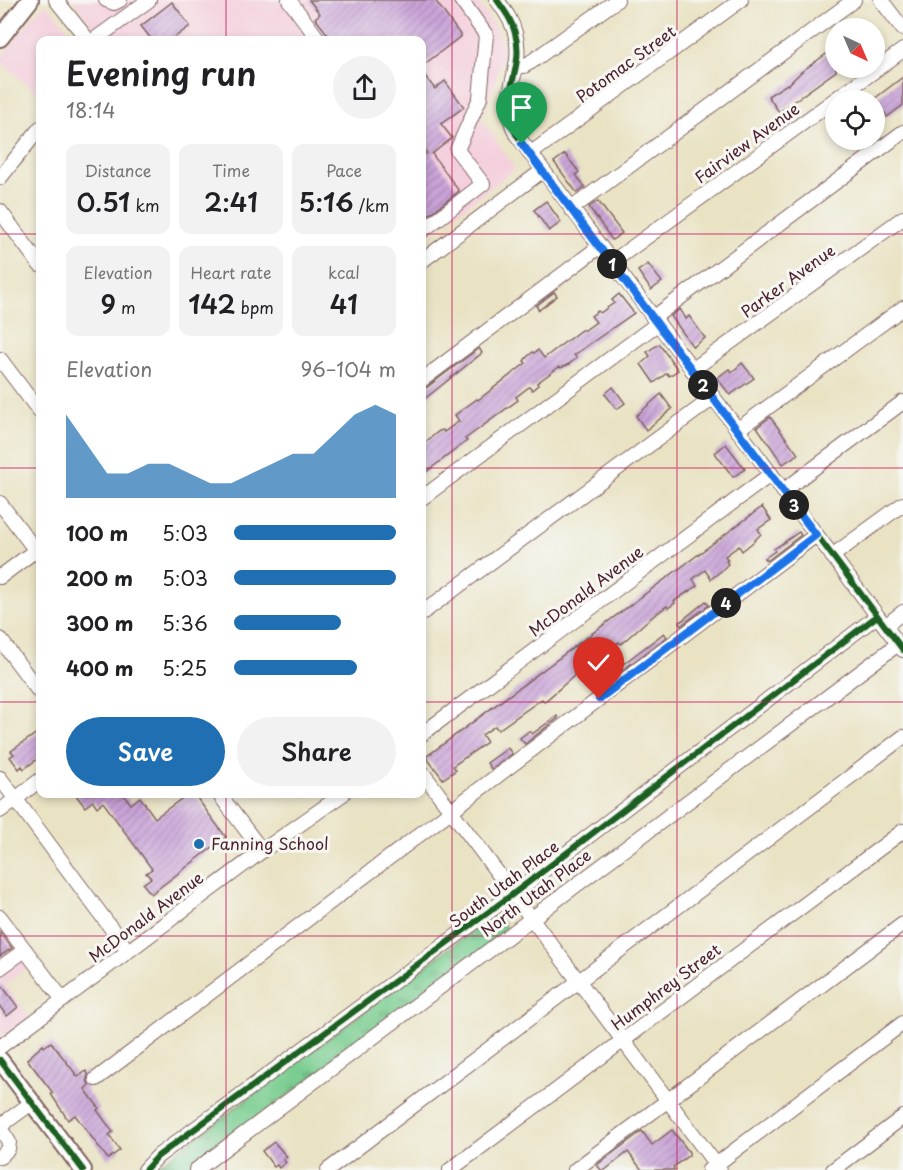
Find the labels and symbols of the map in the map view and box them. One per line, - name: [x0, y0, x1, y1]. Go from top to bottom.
- north arrow: [825, 18, 885, 78]
- street label: Potomac Street: [571, 19, 681, 108]
- pin: [496, 82, 547, 144]
- street label: Fairview Avenue: [689, 96, 804, 188]
- street label: Parker Avenue: [735, 238, 839, 323]
- pin: 1: [597, 249, 627, 279]
- pin: 2: [688, 370, 718, 400]
- pin: 3: [779, 490, 809, 520]
- street label: McDonald Avenue: [523, 539, 648, 641]
- pin: 4: [711, 588, 741, 618]
- pin: [573, 637, 624, 699]
- place label: Fanning School: [211, 831, 329, 855]
- street label: South Utah Place: [444, 834, 563, 932]
- marker: Fanning School: [192, 837, 206, 851]
- street label: North Utah Place: [475, 843, 596, 942]
- street label: McDonald Avenue: [83, 865, 208, 967]
- street label: Humphrey Street: [606, 937, 726, 1035]

